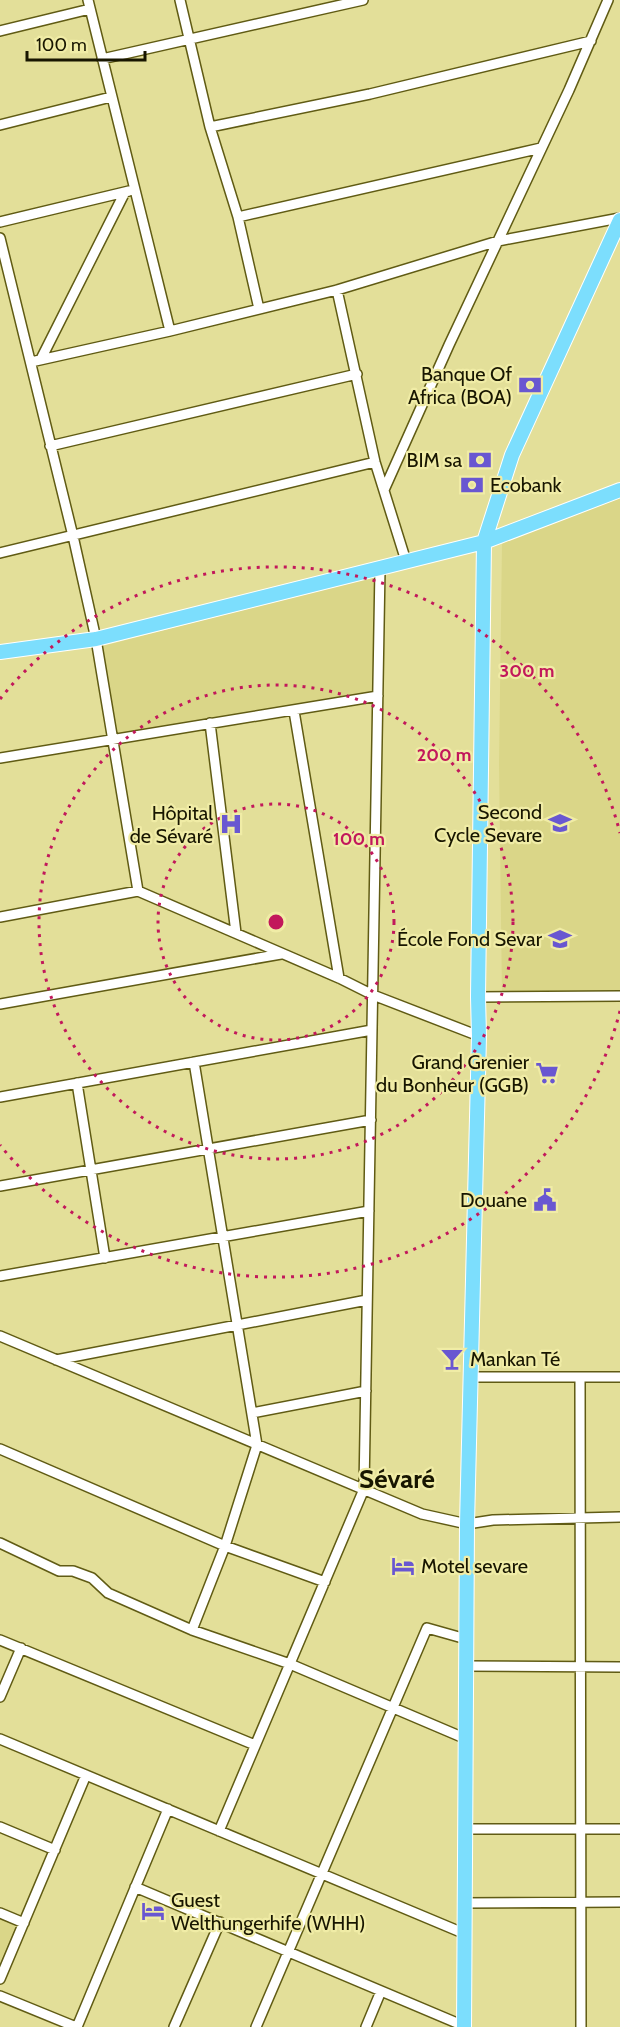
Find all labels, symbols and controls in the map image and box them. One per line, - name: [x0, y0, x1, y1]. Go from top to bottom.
- scale bar: [27, 24, 146, 62]
- text: 100 m: [36, 34, 87, 56]
- place label: Banque Of Africa (BOA): [408, 362, 512, 409]
- bank icon: Banque Of Africa (BOA): [517, 372, 543, 398]
- bank icon: BIM sa: [467, 447, 493, 473]
- place label: BIM sa: [406, 448, 462, 472]
- bank icon: Ecobank: [459, 472, 485, 498]
- place label: Ecobank: [490, 473, 562, 497]
- text: 300 m: [500, 660, 554, 682]
- text: 200 m: [417, 744, 471, 766]
- place label: Second Cycle Sevare: [434, 800, 542, 847]
- place label: Hôpital de Sévaré: [130, 801, 213, 848]
- school or university icon: Second Cycle Sevare: [547, 810, 573, 836]
- hospital icon: Hôpital de Sévaré: [218, 811, 244, 837]
- text: 100 m: [333, 828, 385, 850]
- centre of rings: [266, 912, 286, 932]
- school or university icon: École Fond Sevar: [547, 926, 573, 952]
- place label: École Fond Sevar: [397, 927, 543, 951]
- place label: Grand Grenier du Bonheur (GGB): [376, 1050, 530, 1097]
- supermarket icon: Grand Grenier du Bonheur (GGB): [534, 1060, 560, 1086]
- public building icon: Douane: [532, 1187, 558, 1213]
- place label: Douane: [460, 1188, 527, 1212]
- bar icon: Mankan Té: [439, 1346, 465, 1372]
- place label: Mankan Té: [470, 1347, 560, 1371]
- district label: Sévaré: [359, 1463, 435, 1495]
- hotel icon: Motel sevare: [390, 1553, 416, 1579]
- place label: Motel sevare: [421, 1554, 528, 1578]
- place label: Guest Welthungerhife (WHH): [171, 1888, 365, 1935]
- hotel icon: Guest Welthungerhife (WHH): [140, 1898, 166, 1924]

